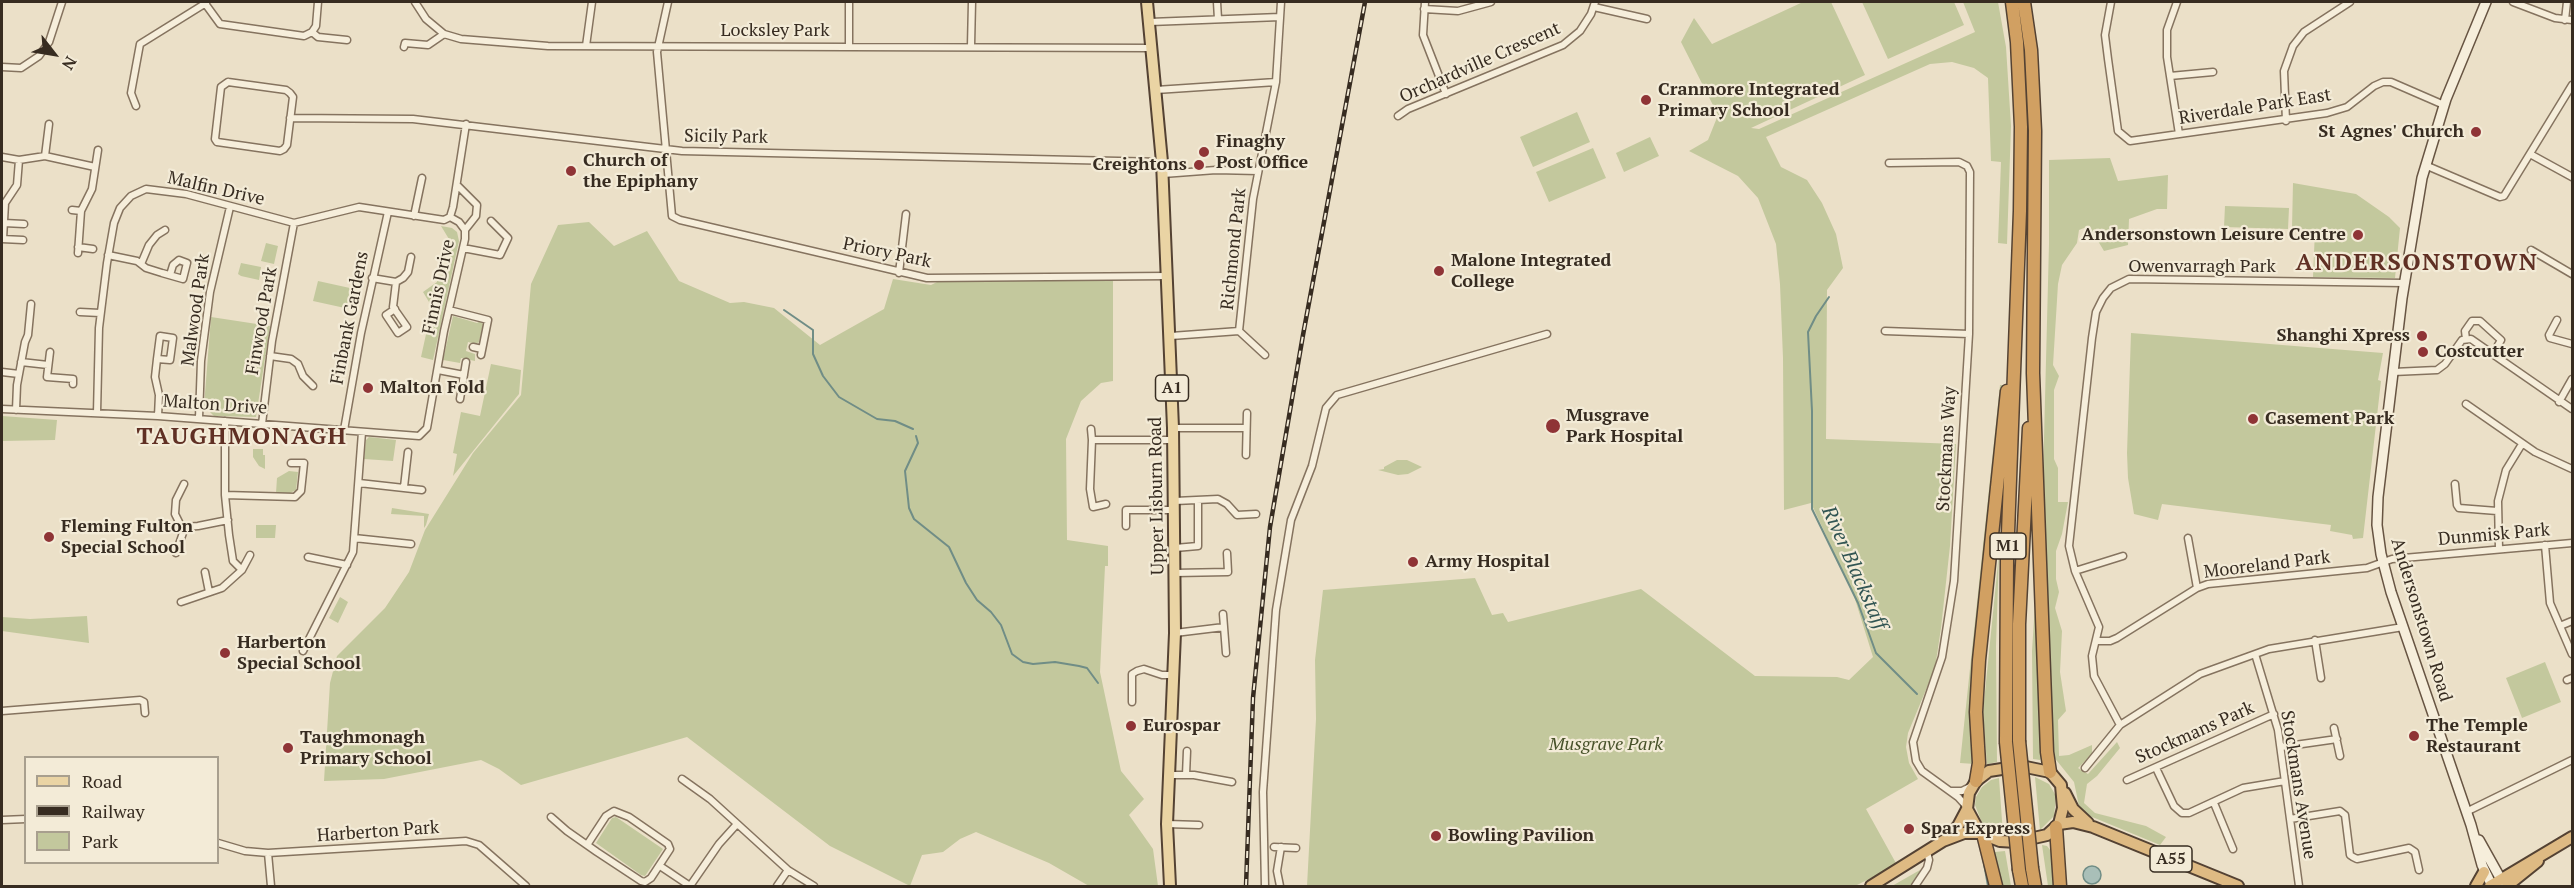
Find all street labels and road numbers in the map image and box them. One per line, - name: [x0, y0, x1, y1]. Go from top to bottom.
- street label: Orchardville Crescent: [1396, 18, 1564, 108]
- street label: Locksley Park: [721, 20, 829, 42]
- street label: Riverdale Park East: [2177, 84, 2333, 130]
- street label: Sicily Park: [684, 125, 768, 149]
- street label: Malfin Drive: [165, 167, 267, 211]
- street label: Richmond Park: [1217, 187, 1251, 311]
- street label: Priory Park: [841, 233, 933, 273]
- street label: Finnis Drive: [418, 237, 460, 337]
- street label: Finbank Gardens: [327, 250, 373, 386]
- street label: Malwood Park: [177, 252, 215, 368]
- street label: Owenvarragh Park: [2128, 256, 2276, 278]
- street label: Finwood Park: [242, 265, 282, 377]
- road number: A1: [1156, 375, 1188, 401]
- street label: Stockmans Way: [1933, 386, 1961, 512]
- street label: Malton Drive: [162, 391, 268, 419]
- street label: Upper Lisburn Road: [1145, 417, 1169, 575]
- street label: Dunmisk Park: [2437, 519, 2551, 551]
- road number: M1: [1990, 533, 2026, 559]
- street label: Andersonstown Road: [2386, 536, 2456, 704]
- street label: Mooreland Park: [2203, 547, 2331, 583]
- street label: Stockmans Park: [2132, 697, 2258, 769]
- street label: Stockmans Avenue: [2276, 709, 2320, 861]
- street label: Harberton Park: [316, 817, 440, 847]
- road number: A55: [2150, 846, 2192, 872]

